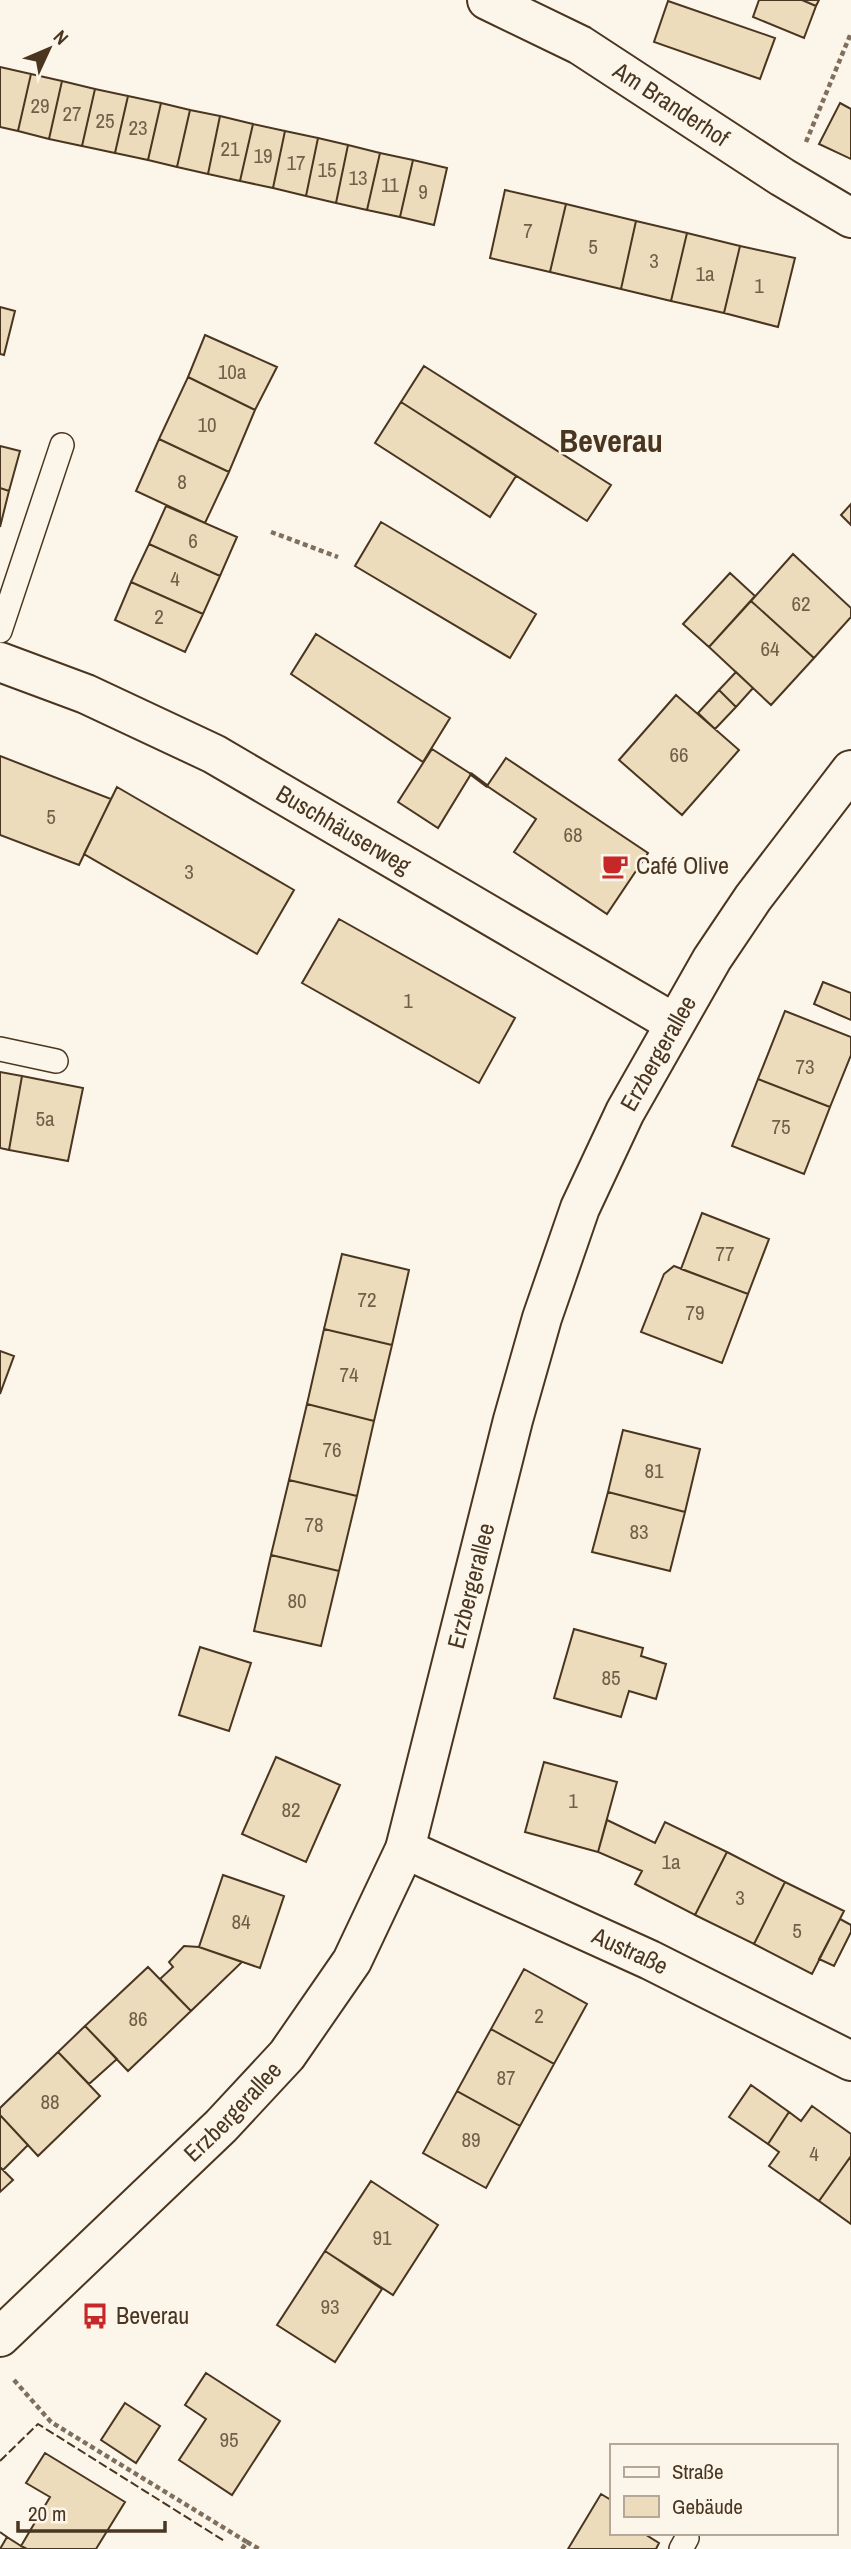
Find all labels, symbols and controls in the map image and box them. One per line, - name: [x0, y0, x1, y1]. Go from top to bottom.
- north arrow: [14, 14, 84, 84]
- text: N: [48, 24, 74, 50]
- street label: Am Branderhof: [606, 53, 736, 154]
- house number: 29: [30, 91, 50, 120]
- house number: 27: [62, 99, 82, 128]
- house number: 25: [95, 106, 115, 135]
- house number: 23: [128, 113, 148, 142]
- house number: 21: [220, 134, 240, 163]
- house number: 19: [253, 141, 273, 170]
- house number: 17: [286, 148, 306, 177]
- house number: 15: [317, 155, 337, 184]
- house number: 13: [348, 163, 368, 192]
- house number: 11: [381, 170, 399, 199]
- house number: 9: [418, 177, 428, 206]
- house number: 7: [523, 216, 533, 245]
- house number: 5: [588, 232, 598, 261]
- house number: 3: [649, 246, 659, 275]
- house number: 1a: [695, 259, 715, 288]
- house number: 1: [754, 271, 764, 300]
- house number: 10a: [218, 357, 247, 386]
- house number: 10: [197, 410, 217, 439]
- district label: Beverau: [559, 419, 663, 462]
- house number: 8: [177, 467, 187, 496]
- house number: 6: [188, 526, 198, 555]
- house number: 4: [170, 564, 180, 593]
- house number: 62: [791, 589, 811, 618]
- house number: 2: [154, 602, 164, 631]
- house number: 64: [760, 634, 780, 663]
- house number: 66: [669, 740, 689, 769]
- street label: Buschhäuserweg: [271, 777, 417, 881]
- house number: 5: [46, 802, 56, 831]
- house number: 68: [563, 820, 583, 849]
- place label: Café Olive: [636, 849, 729, 881]
- cafe icon: Café Olive: [600, 851, 630, 881]
- house number: 3: [184, 857, 194, 886]
- house number: 1: [403, 986, 413, 1015]
- street label: Erzbergerallee: [612, 989, 703, 1116]
- house number: 73: [795, 1052, 815, 1081]
- house number: 5a: [35, 1104, 55, 1133]
- house number: 75: [771, 1112, 791, 1141]
- house number: 77: [715, 1239, 735, 1268]
- house number: 72: [357, 1285, 377, 1314]
- house number: 79: [685, 1298, 705, 1327]
- house number: 74: [339, 1360, 359, 1389]
- house number: 76: [322, 1435, 342, 1464]
- house number: 81: [644, 1456, 664, 1485]
- house number: 78: [304, 1510, 324, 1539]
- house number: 83: [629, 1517, 649, 1546]
- street label: Erzbergerallee: [439, 1520, 501, 1652]
- house number: 80: [287, 1586, 307, 1615]
- house number: 85: [601, 1663, 621, 1692]
- house number: 1: [568, 1786, 578, 1815]
- house number: 82: [281, 1795, 301, 1824]
- house number: 1a: [661, 1847, 681, 1876]
- house number: 3: [735, 1883, 745, 1912]
- house number: 84: [231, 1907, 251, 1936]
- house number: 5: [792, 1916, 802, 1945]
- street label: Austraße: [586, 1919, 674, 1981]
- house number: 2: [534, 2001, 544, 2030]
- house number: 86: [128, 2004, 148, 2033]
- street label: Erzbergerallee: [176, 2054, 288, 2168]
- house number: 87: [496, 2063, 516, 2092]
- house number: 88: [40, 2087, 60, 2116]
- house number: 89: [461, 2125, 481, 2154]
- house number: 4: [809, 2139, 819, 2168]
- house number: 91: [372, 2223, 392, 2252]
- house number: 93: [320, 2292, 340, 2321]
- place label: Beverau: [116, 2299, 189, 2331]
- bus stop icon: Beverau: [80, 2301, 110, 2331]
- house number: 95: [219, 2425, 239, 2454]
- legend: [610, 2444, 837, 2535]
- text: Straße: [672, 2457, 724, 2486]
- scale bar: [18, 2490, 164, 2534]
- text: Gebäude: [672, 2492, 743, 2521]
- text: 20 m: [28, 2499, 66, 2528]

